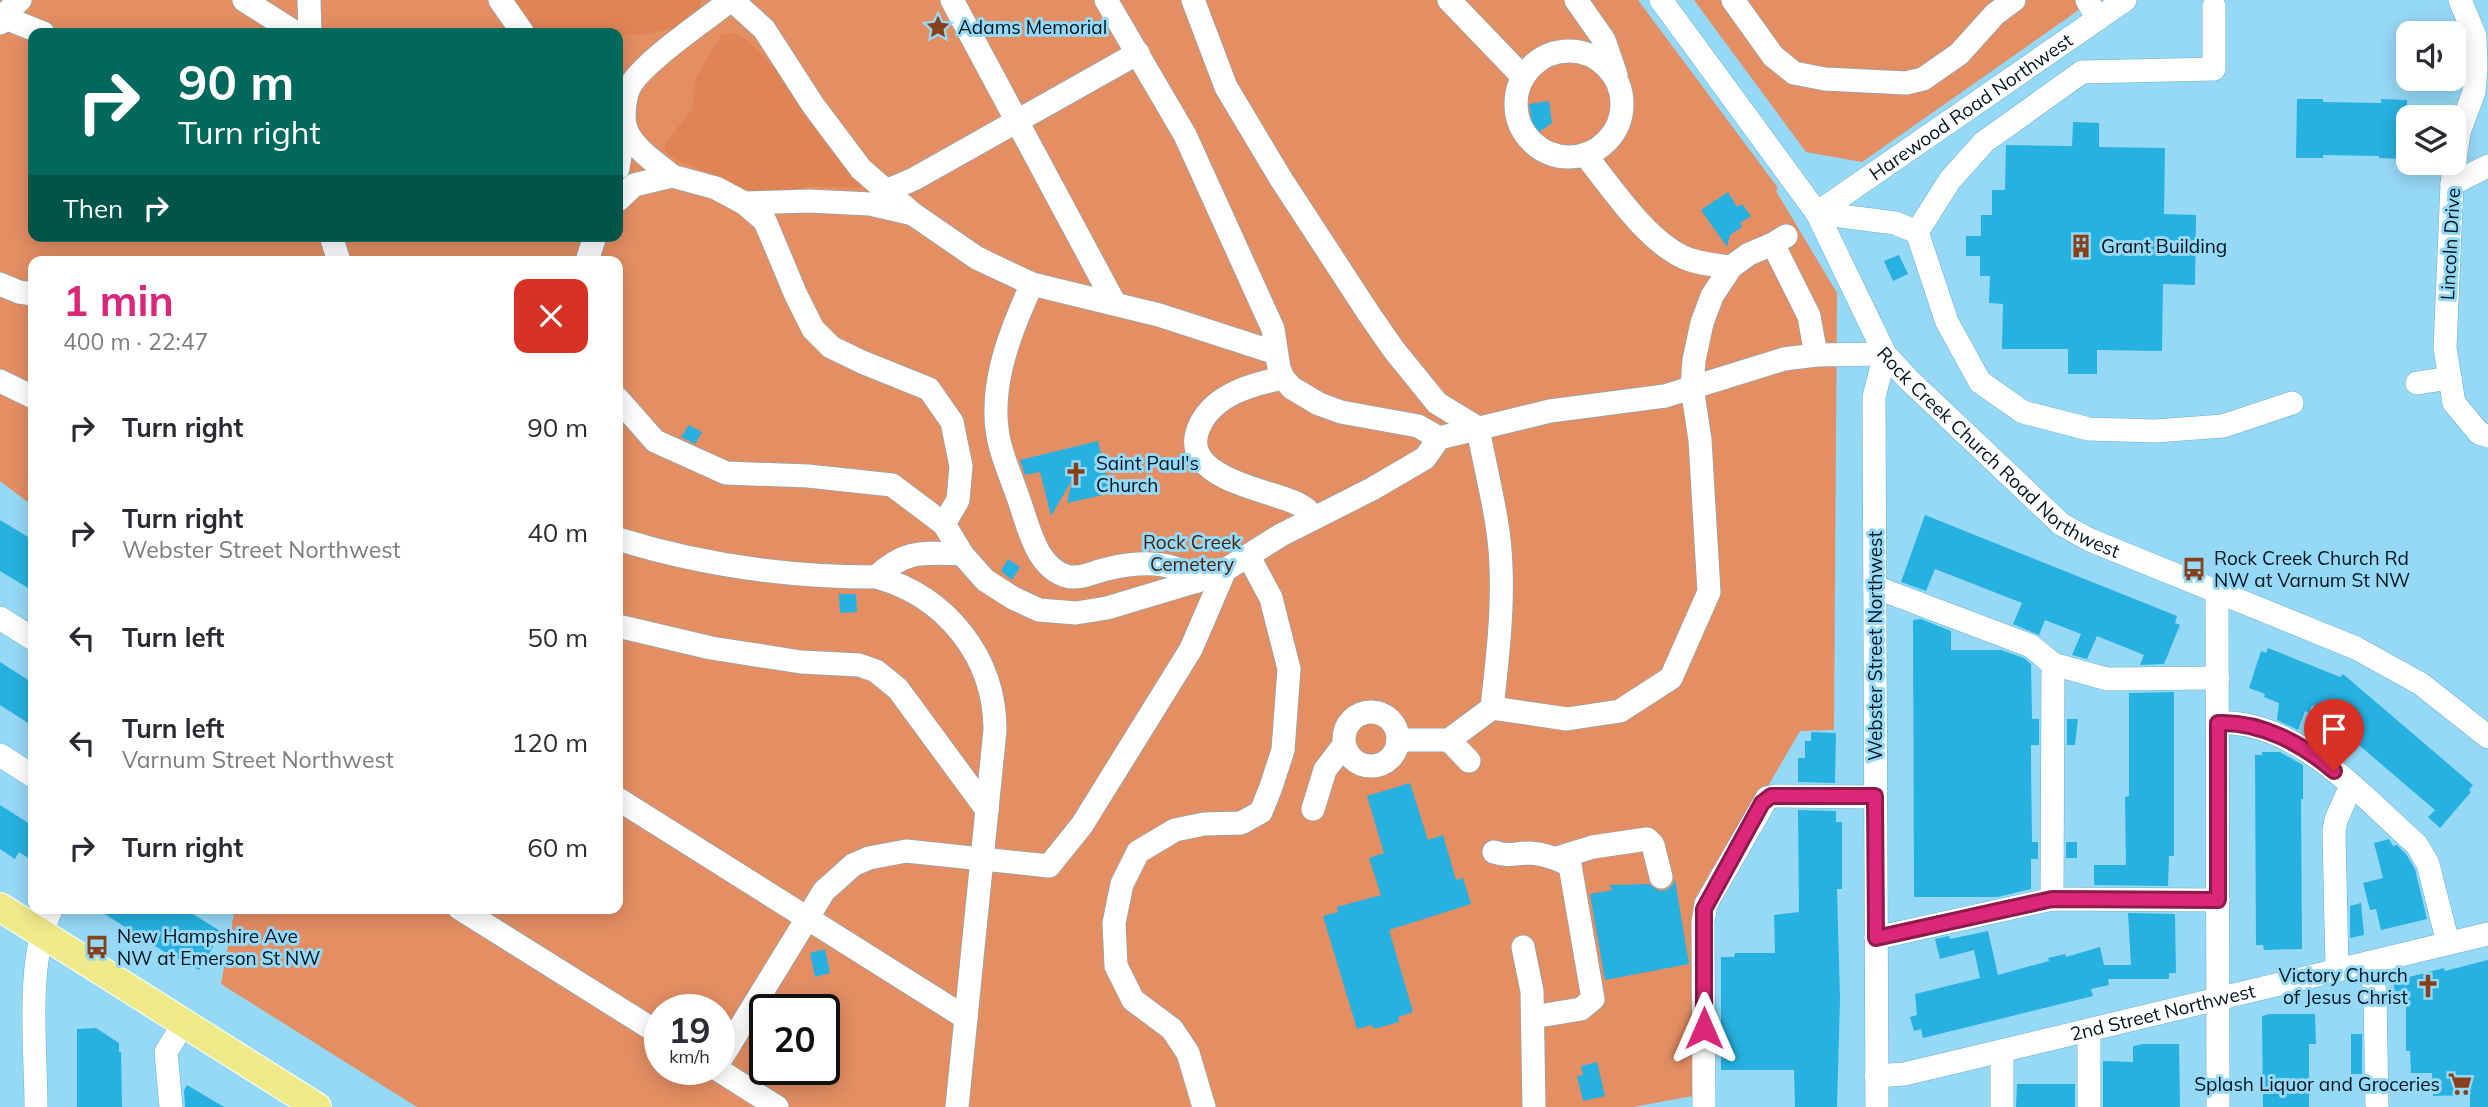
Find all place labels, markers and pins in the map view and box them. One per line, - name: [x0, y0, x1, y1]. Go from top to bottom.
- place icon: Adams Memorial: [924, 13, 952, 41]
- place label: Adams Memorial: [958, 15, 1107, 39]
- building icon: Grant Building: [2067, 232, 2095, 260]
- place label: Grant Building: [2101, 234, 2227, 258]
- place label: Saint Paul's Church: [1096, 451, 1199, 497]
- church icon: Saint Paul's Church: [1062, 460, 1090, 488]
- place label: Rock Creek Church Rd NW at Varnum St NW: [2214, 546, 2410, 592]
- bus stop icon: Rock Creek Church Rd NW at Varnum St NW: [2180, 555, 2208, 583]
- pin: [2304, 699, 2364, 771]
- place label: New Hampshire Ave NW at Emerson St NW: [117, 924, 320, 970]
- bus stop icon: New Hampshire Ave NW at Emerson St NW: [83, 933, 111, 961]
- place label: Victory Church of Jesus Christ: [2278, 963, 2408, 1009]
- church icon: Victory Church of Jesus Christ: [2414, 972, 2442, 1000]
- supermarket icon: Splash Liquor and Groceries: [2446, 1070, 2474, 1098]
- place label: Splash Liquor and Groceries: [2194, 1072, 2440, 1096]

